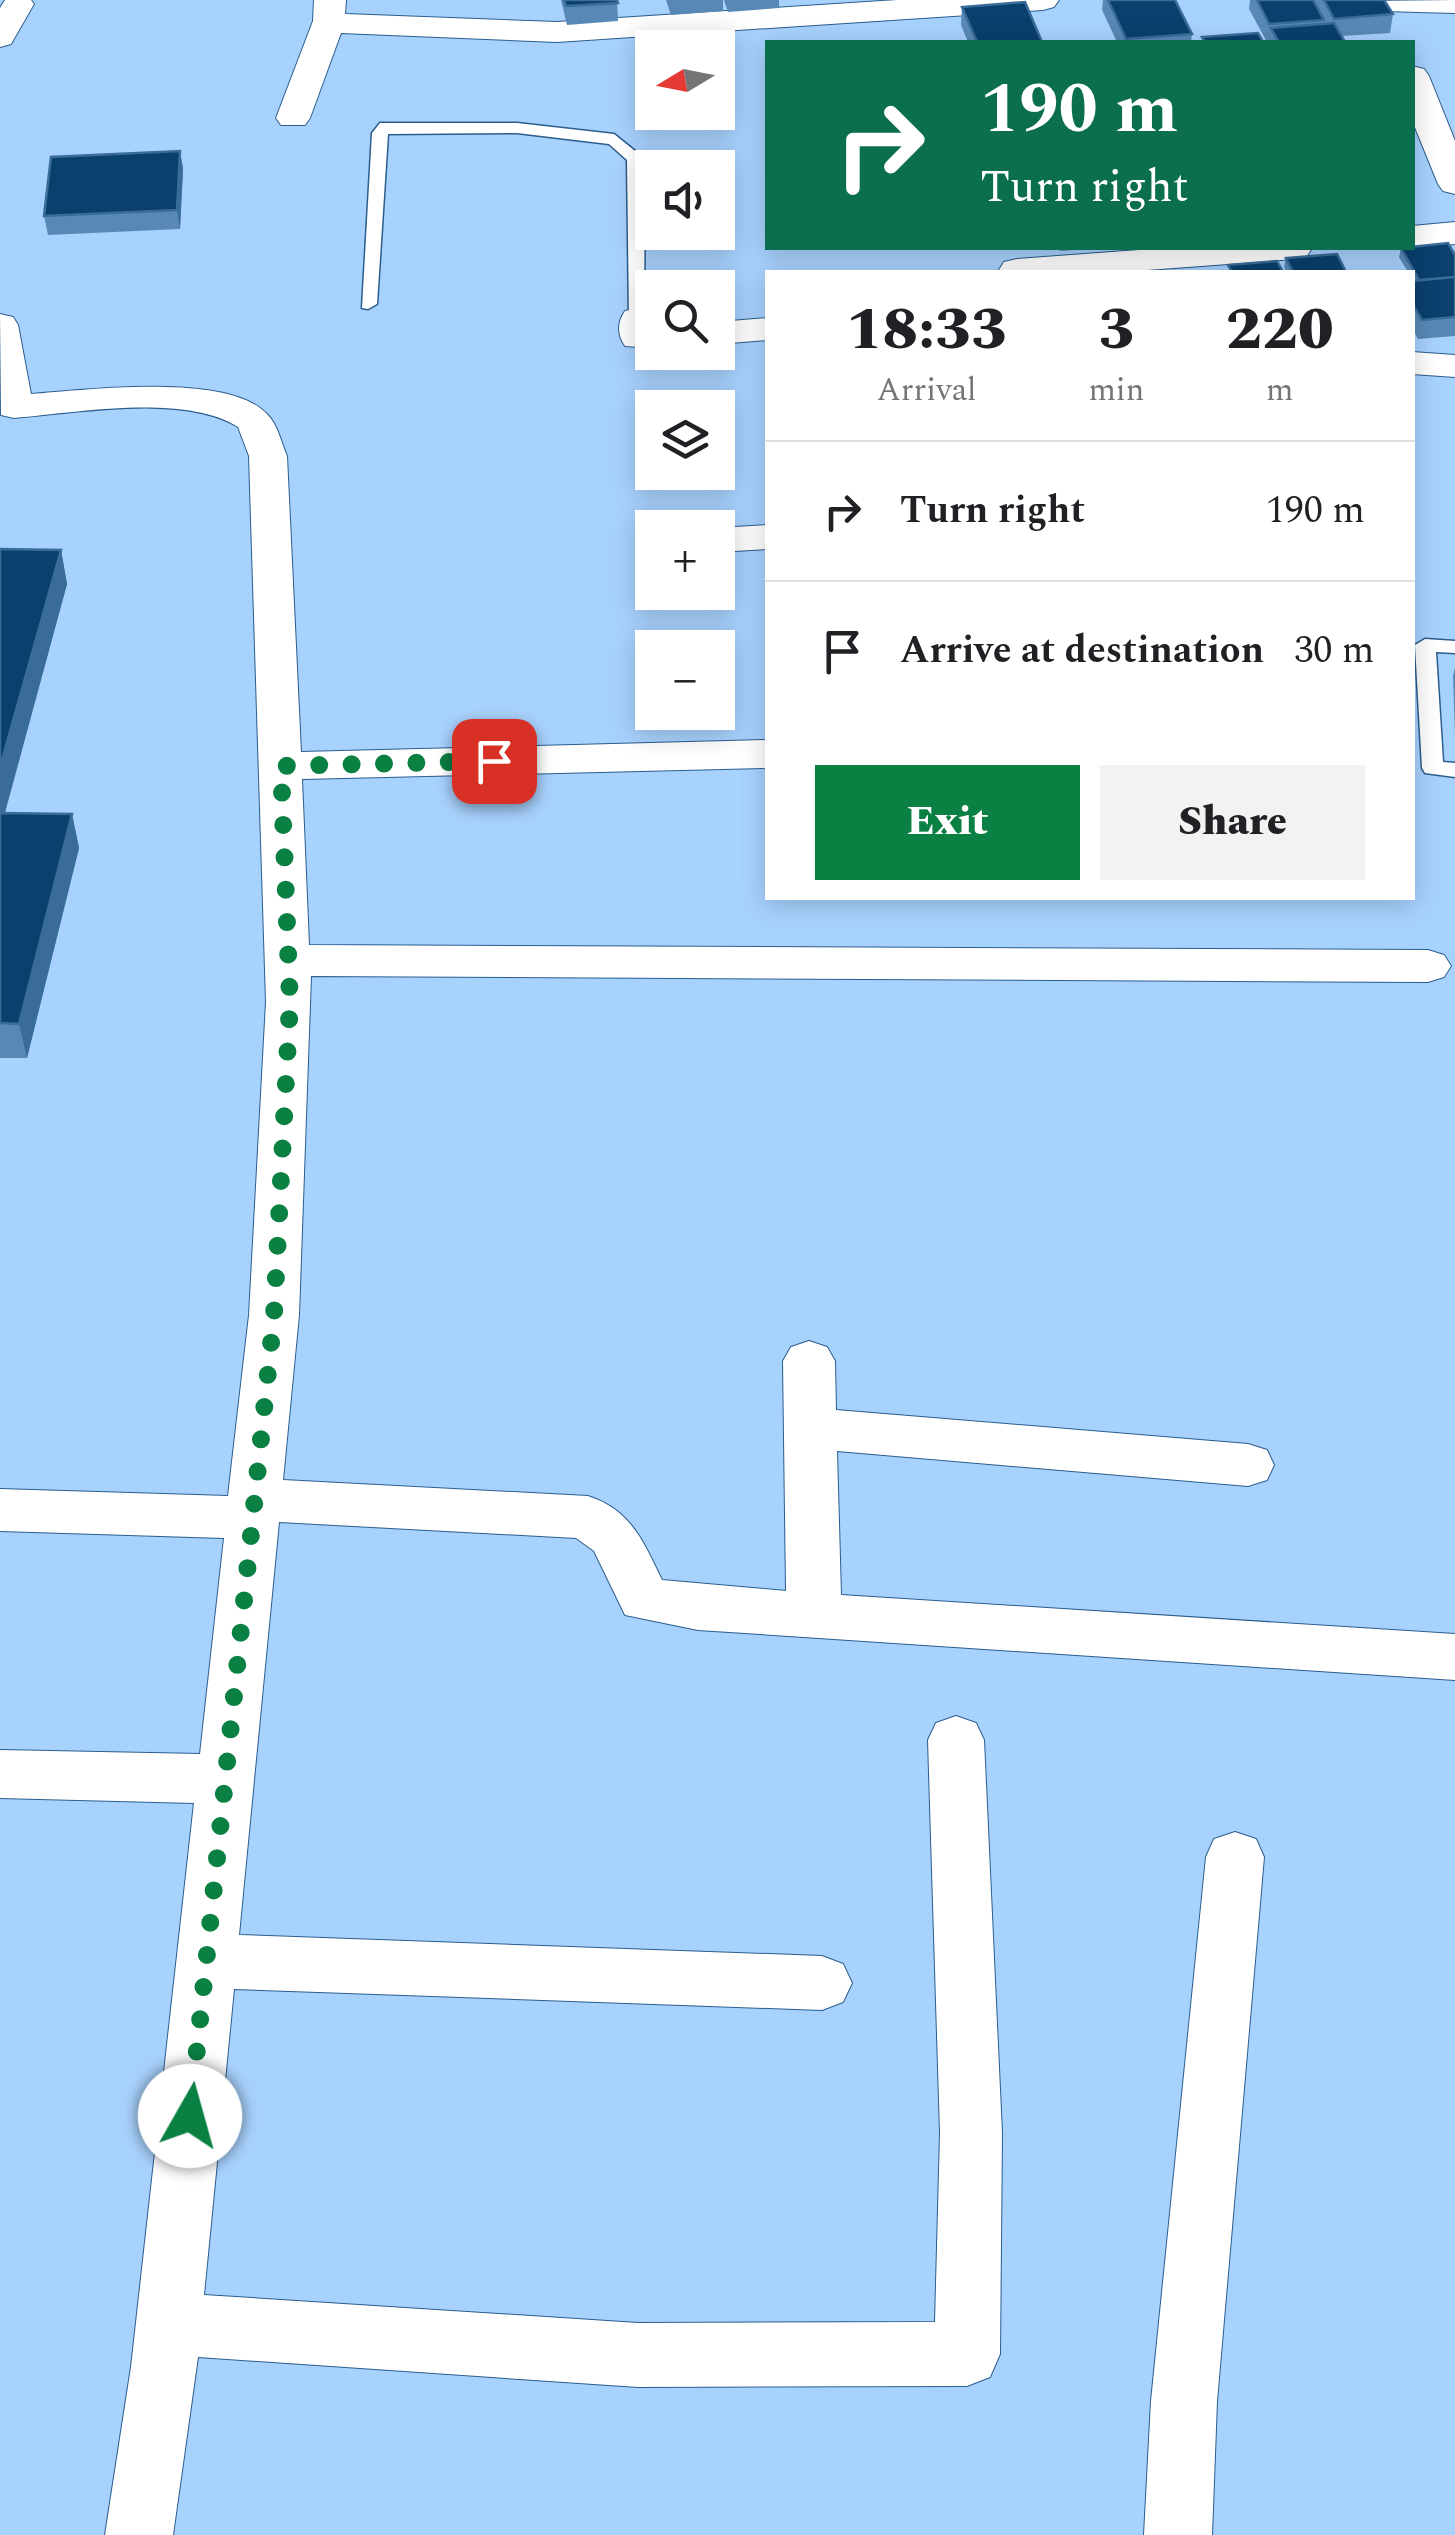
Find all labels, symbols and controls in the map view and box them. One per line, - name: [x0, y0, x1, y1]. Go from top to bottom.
- north arrow: [635, 30, 735, 130]
- map controls: [635, 30, 735, 730]
- text: 190 m: [980, 57, 1178, 163]
- icon: right: [815, 80, 945, 210]
- button: sound: [635, 150, 735, 250]
- text: Turn right: [980, 153, 1189, 222]
- button: search: [635, 270, 735, 370]
- text: 18:33: [846, 284, 1007, 376]
- text: 3: [1098, 284, 1134, 376]
- text: 220: [1226, 284, 1334, 376]
- text: Arrival: [877, 366, 977, 415]
- text: min: [1088, 366, 1144, 415]
- text: m: [1266, 366, 1293, 415]
- button: layers: [635, 390, 735, 490]
- text: Turn right: [900, 482, 1085, 540]
- text: 190 m: [1266, 482, 1365, 540]
- icon: right: [815, 484, 870, 539]
- button: +: [635, 510, 735, 610]
- text: Arrive at destination: [900, 622, 1264, 680]
- text: 30 m: [1294, 622, 1374, 680]
- icon: arrive: [815, 624, 870, 679]
- button: −: [635, 630, 735, 730]
- pin: [452, 719, 537, 804]
- icon: arrive: [467, 734, 522, 789]
- button: Exit: [815, 765, 1080, 880]
- button: Share: [1100, 765, 1365, 880]
- position arrow: [138, 2064, 242, 2168]

